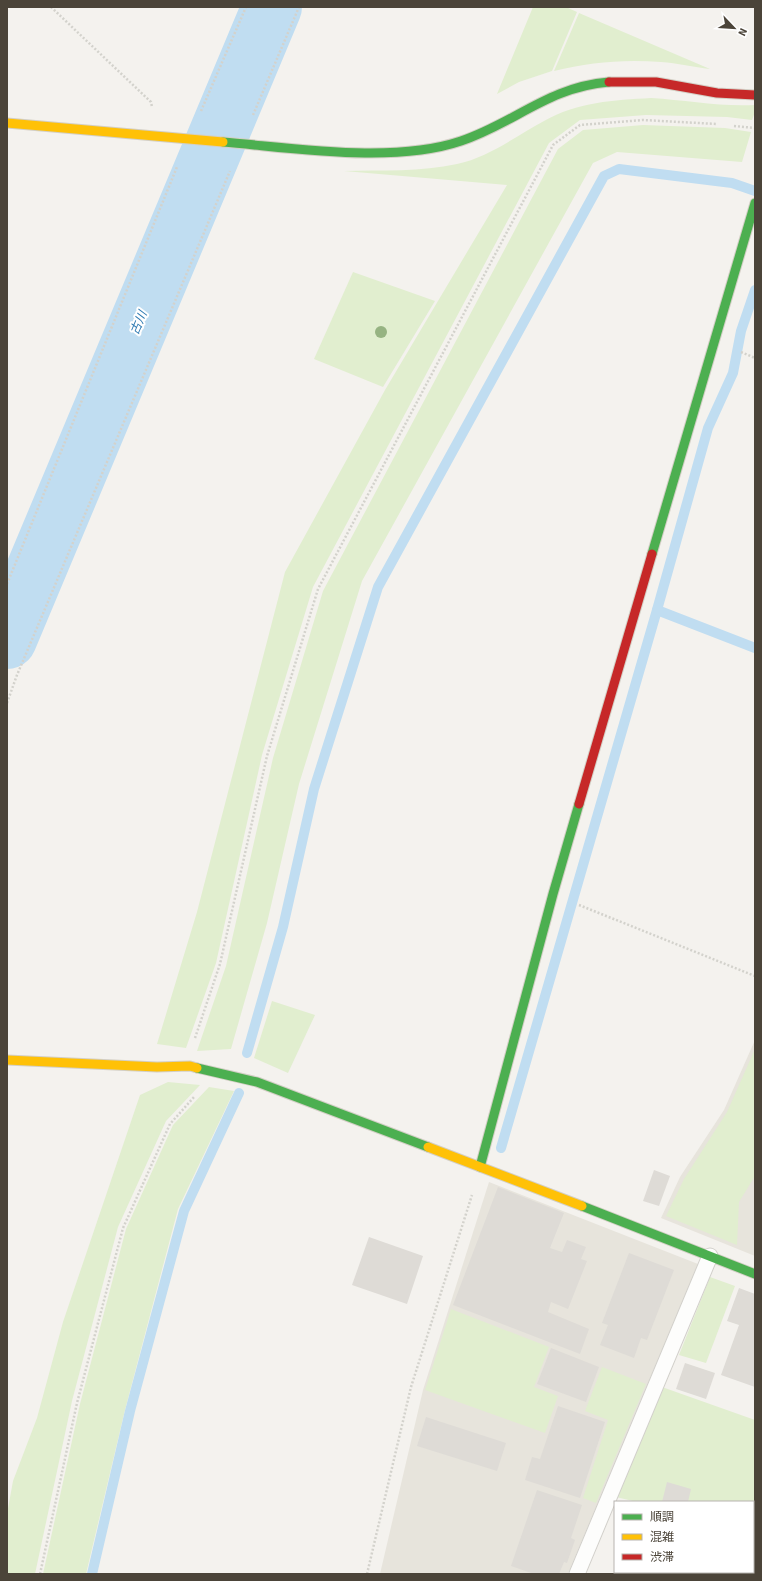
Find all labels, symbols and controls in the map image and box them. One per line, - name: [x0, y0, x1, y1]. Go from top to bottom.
- north arrow: [714, 8, 754, 48]
- text: N: [734, 26, 751, 39]
- water label: 古川: [126, 307, 152, 337]
- legend: [614, 1501, 754, 1573]
- text: 順調: [650, 1509, 674, 1526]
- text: 混雑: [650, 1529, 674, 1546]
- text: 渋滞: [650, 1549, 674, 1566]

